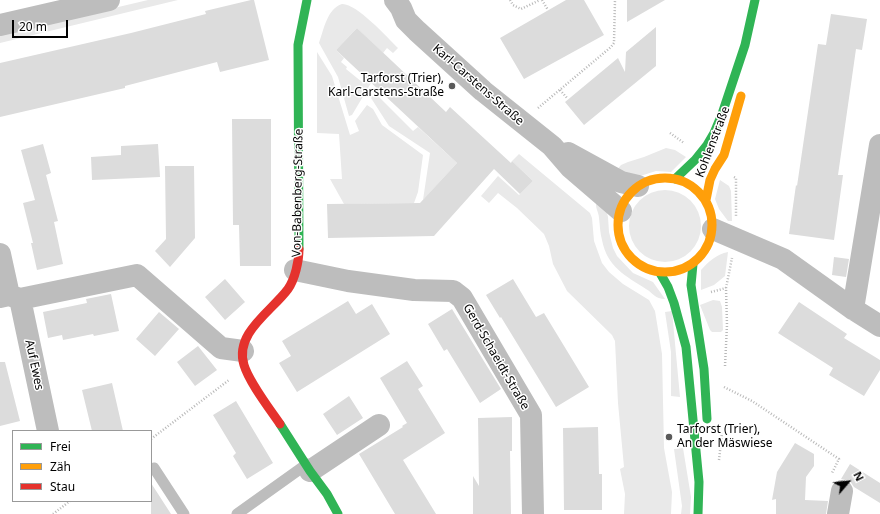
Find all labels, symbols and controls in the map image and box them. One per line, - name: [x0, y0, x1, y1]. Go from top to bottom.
- scale bar: [14, 12, 70, 38]
- text: 20 m: [19, 18, 47, 35]
- street label: Karl-Carstens-Straße: [430, 42, 526, 128]
- place label: Tarforst (Trier), Karl-Carstens-Straße: [328, 72, 444, 100]
- marker: Tarforst (Trier), Karl-Carstens-Straße: [447, 81, 457, 91]
- street label: Kohlenstraße: [693, 104, 733, 180]
- street label: Von-Babenberg-Straße: [290, 129, 306, 257]
- street label: Gerd-Schaeidt-Straße: [460, 301, 532, 413]
- street label: Auf Ewes: [22, 339, 46, 391]
- place label: Tarforst (Trier), An der Mäswiese: [677, 423, 773, 451]
- legend: [12, 430, 152, 502]
- marker: Tarforst (Trier), An der Mäswiese: [664, 432, 674, 442]
- text: Frei: [50, 438, 71, 455]
- text: Zäh: [50, 458, 71, 475]
- north arrow: [828, 462, 868, 502]
- text: N: [850, 469, 868, 484]
- text: Stau: [50, 478, 75, 495]

